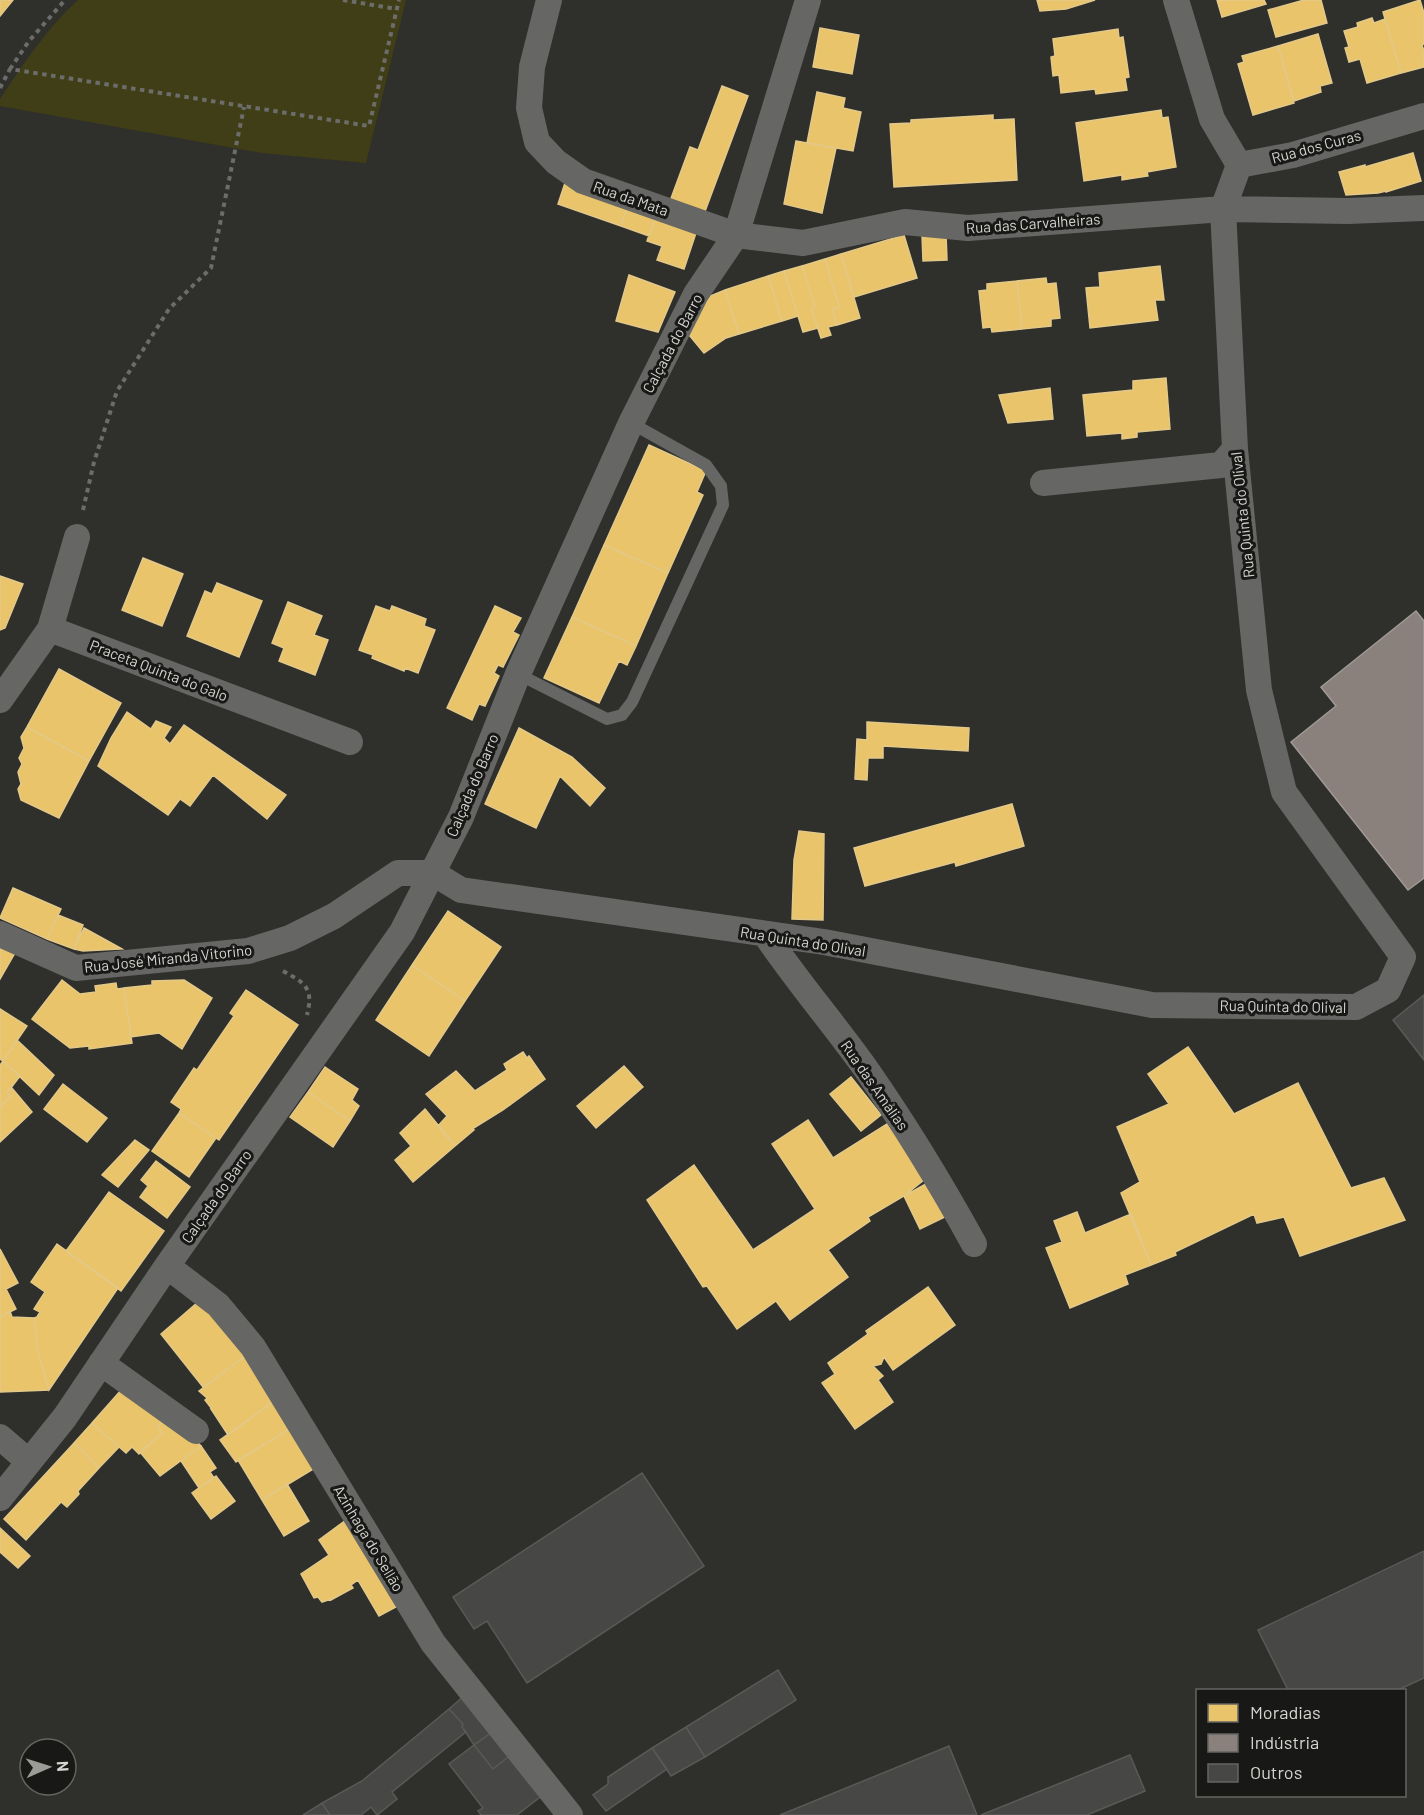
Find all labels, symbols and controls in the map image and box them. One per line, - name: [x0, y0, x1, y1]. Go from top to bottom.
- street label: Rua dos Curas: [1269, 125, 1363, 167]
- street label: Rua da Mata: [591, 177, 671, 219]
- street label: Rua das Carvalheiras: [965, 209, 1101, 237]
- street label: Calçada do Barro: [638, 290, 706, 396]
- street label: Rua Quinta do Olival: [1226, 451, 1258, 579]
- street label: Praceta Quinta do Galo: [88, 635, 230, 705]
- street label: Calçada do Barro: [442, 731, 502, 839]
- street label: Rua Quinta do Olival: [739, 922, 867, 960]
- street label: Rua José Miranda Vitorino: [83, 940, 253, 976]
- street label: Rua Quinta do Olival: [1220, 996, 1346, 1016]
- street label: Rua das Amálias: [837, 1037, 913, 1133]
- street label: Calçada do Barro: [177, 1146, 255, 1246]
- street label: Azinhaga do Sellão: [330, 1482, 408, 1594]
- legend: [1196, 1689, 1406, 1797]
- text: Moradias: [1250, 1701, 1321, 1723]
- text: Indústria: [1250, 1731, 1319, 1753]
- north arrow: [18, 1737, 78, 1797]
- text: N: [54, 1760, 73, 1772]
- text: Outros: [1250, 1761, 1302, 1783]

